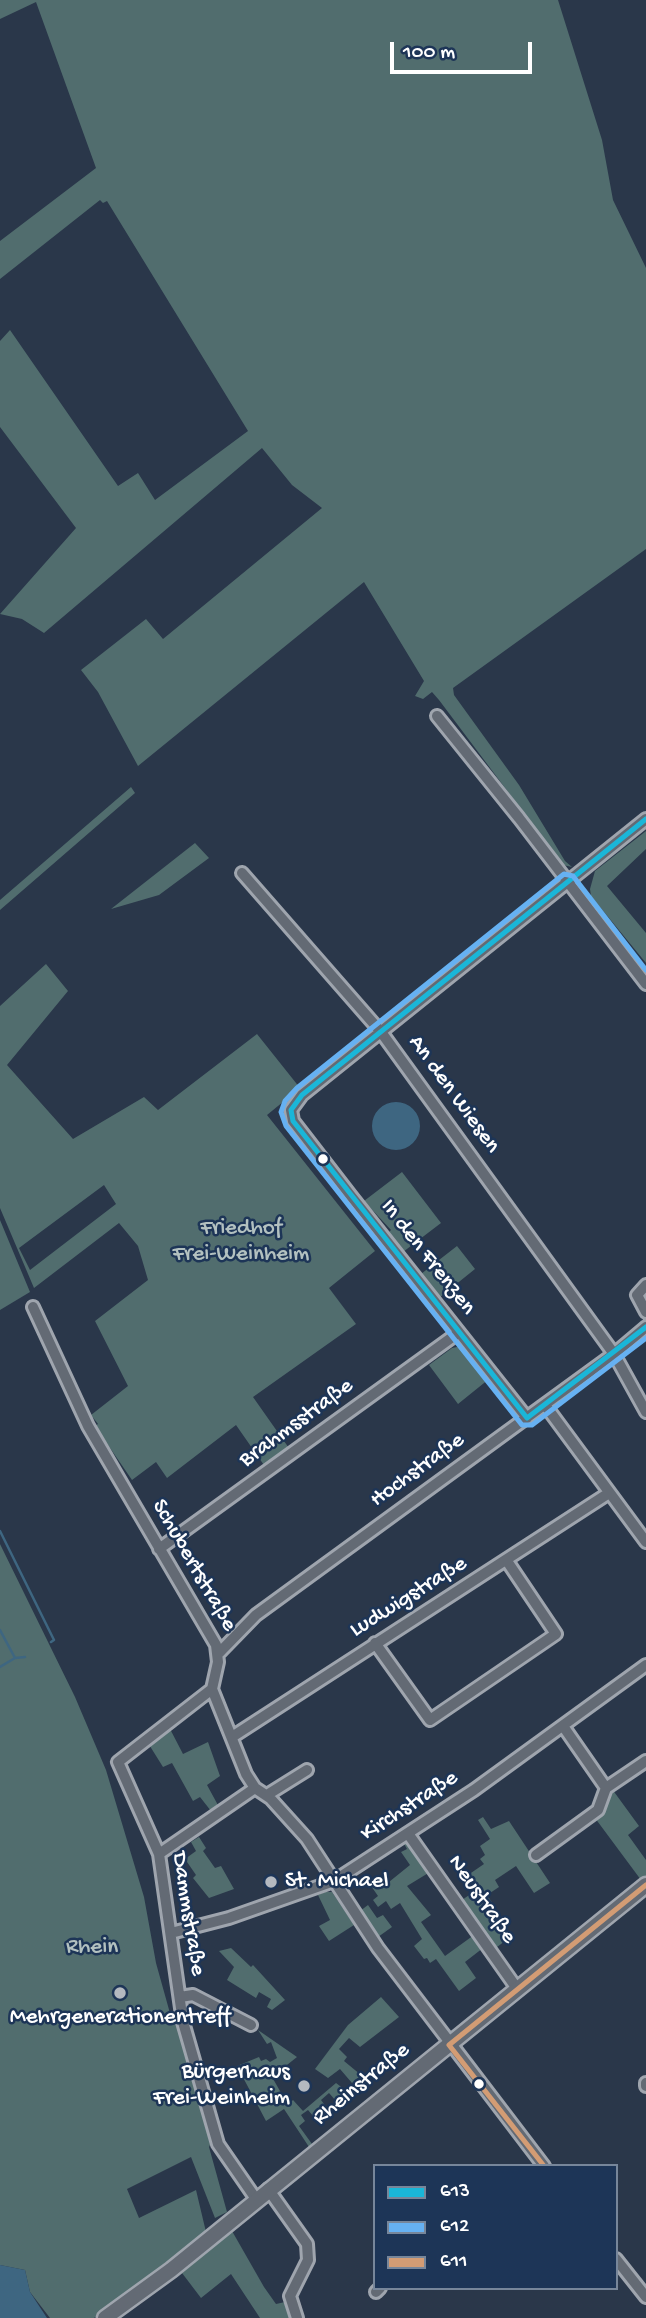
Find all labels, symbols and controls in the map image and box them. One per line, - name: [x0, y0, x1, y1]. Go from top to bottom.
- scale bar: [394, 28, 536, 72]
- text: 100 m: [403, 41, 455, 66]
- street label: An den Wiesen: [401, 1031, 505, 1159]
- unlabelled marker: [316, 1152, 330, 1166]
- street label: In den Frenzen: [373, 1195, 481, 1321]
- park label: Friedhof Frei-Weinheim: [173, 1215, 309, 1269]
- street label: Brahmsstraße: [235, 1373, 359, 1475]
- street label: Hochstraße: [365, 1428, 471, 1514]
- street label: Schubertstraße: [144, 1495, 242, 1637]
- street label: Ludwigstraße: [345, 1551, 473, 1645]
- street label: Kirchstraße: [356, 1765, 464, 1849]
- street label: Dammstraße: [164, 1850, 210, 1978]
- street label: Neustraße: [440, 1850, 522, 1950]
- place label: St. Michael: [285, 1868, 389, 1896]
- marker: St. Michael: [263, 1874, 279, 1890]
- park label: Rhein: [66, 1934, 118, 1962]
- marker: Mehrgenerationentreff: [112, 1985, 128, 2001]
- place label: Mehrgenerationentreff: [10, 2004, 230, 2032]
- street label: Rheinstraße: [308, 2038, 416, 2132]
- place label: Bürgerhaus Frei-Weinheim: [153, 2059, 290, 2113]
- unlabelled marker: [472, 2077, 486, 2091]
- marker: Bürgerhaus Frei-Weinheim: [296, 2078, 312, 2094]
- legend: [373, 2164, 618, 2290]
- text: 613: [440, 2180, 470, 2205]
- text: 612: [440, 2215, 469, 2240]
- text: 611: [440, 2250, 468, 2275]

